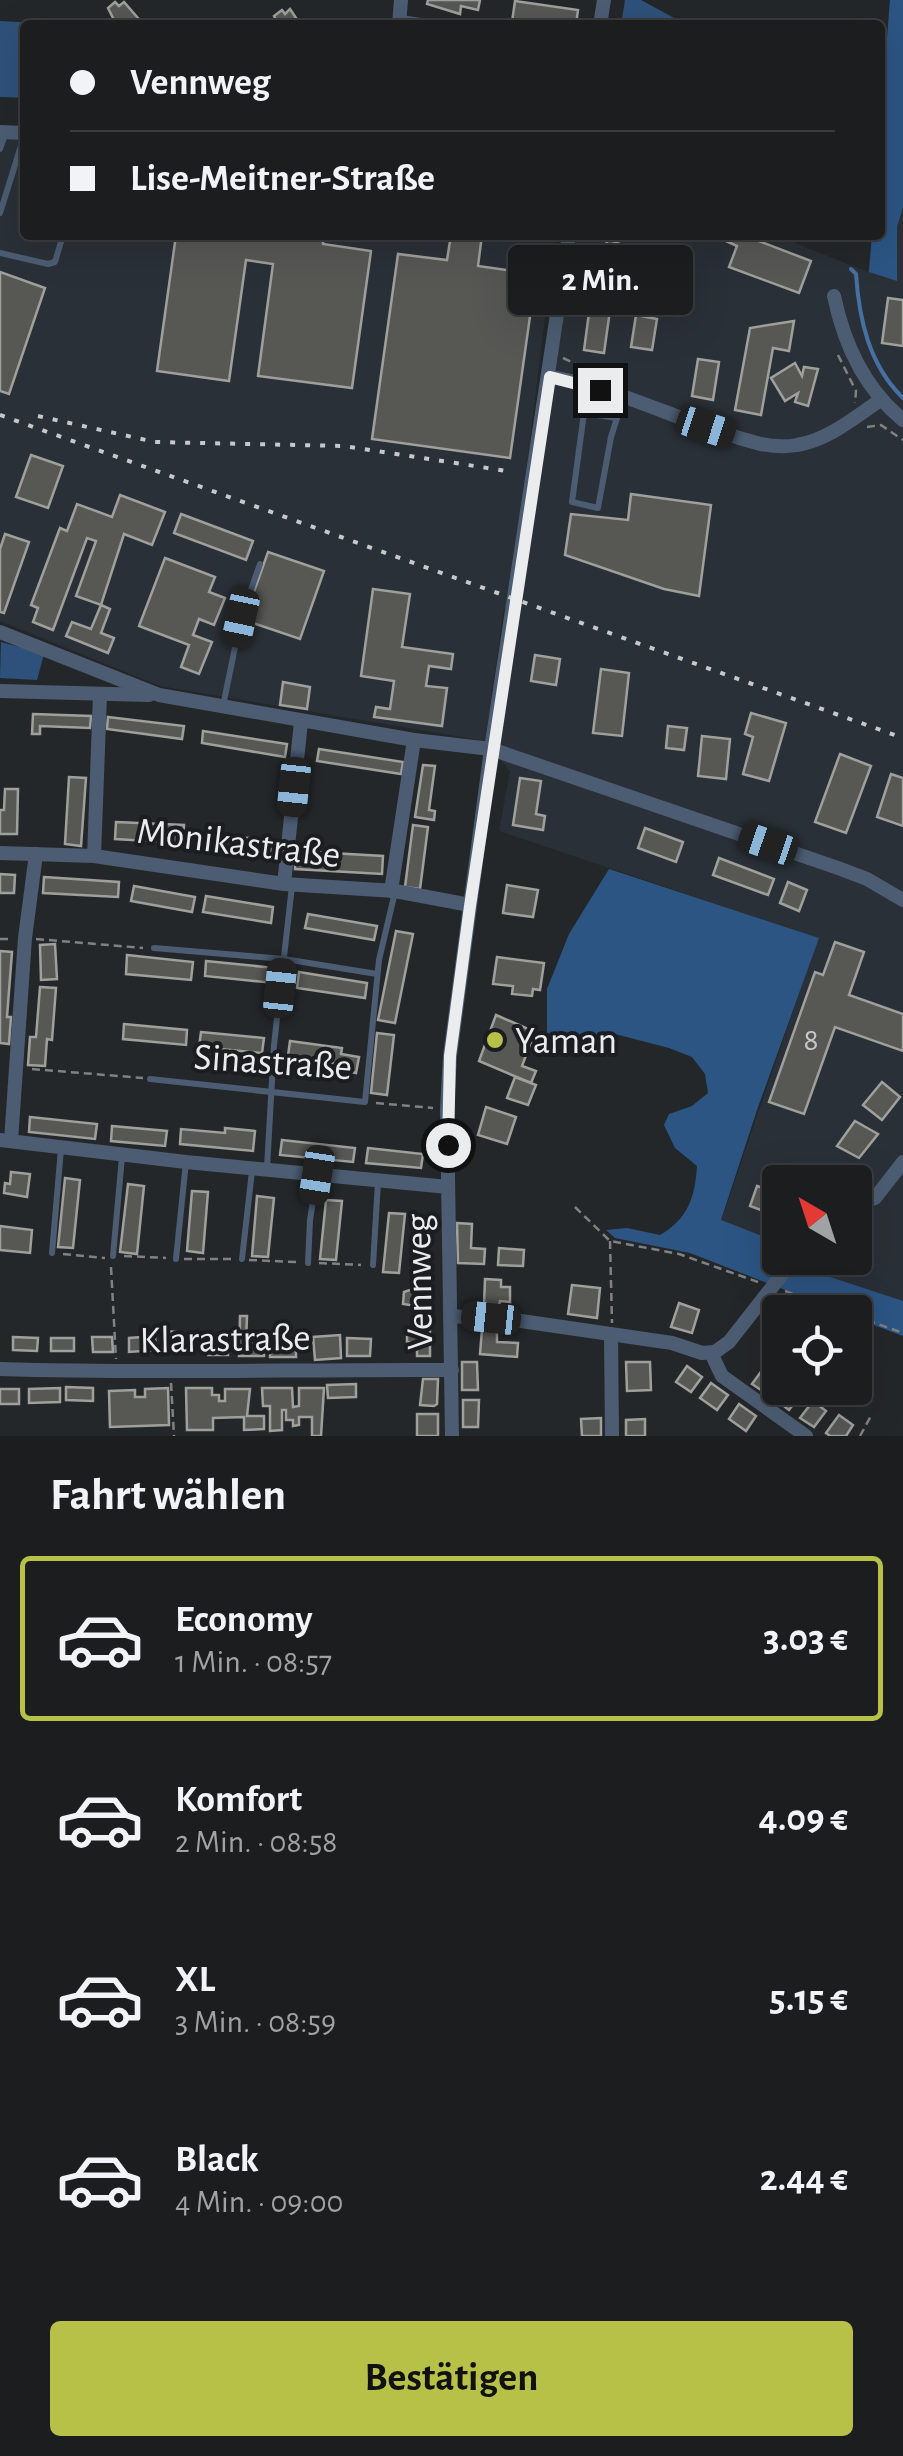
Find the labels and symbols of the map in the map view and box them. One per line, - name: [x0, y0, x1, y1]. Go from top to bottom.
- callout: 2 Min.: [508, 245, 692, 315]
- route end: [578, 368, 623, 413]
- car: [673, 403, 739, 451]
- car: [220, 586, 262, 650]
- car: [276, 756, 312, 818]
- street label: Monikastraße: [135, 813, 343, 875]
- car: [735, 820, 801, 868]
- car: [262, 957, 298, 1019]
- place label: Yaman: [515, 1023, 617, 1061]
- house number: 8: [803, 1024, 819, 1056]
- marker: Yaman: [484, 1029, 506, 1051]
- street label: Sinastraße: [192, 1039, 353, 1087]
- route start: [426, 1123, 471, 1168]
- car: [297, 1143, 337, 1207]
- north arrow: [762, 1165, 872, 1275]
- street label: Vennweg: [400, 1213, 440, 1350]
- car: [460, 1300, 522, 1336]
- street label: Klarastraße: [139, 1320, 311, 1360]

